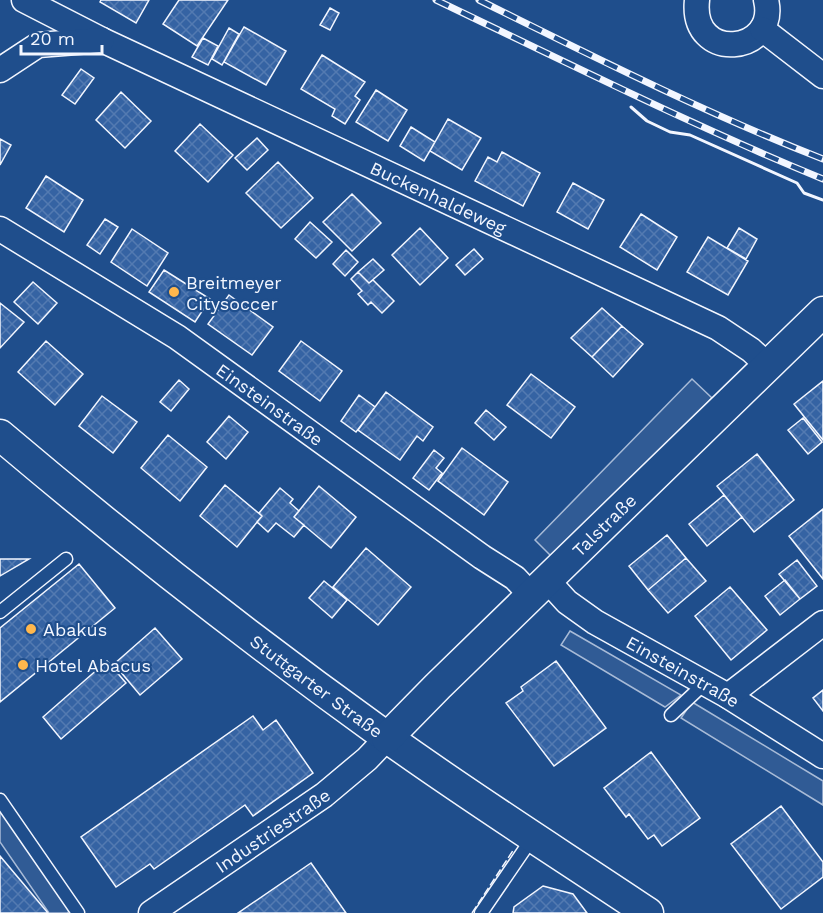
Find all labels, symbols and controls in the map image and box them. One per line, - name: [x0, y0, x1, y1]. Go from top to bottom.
- scale bar: [21, 18, 102, 56]
- text: 20 m: [30, 28, 75, 49]
- street label: Buckenhaldeweg: [367, 157, 510, 238]
- place label: Breitmeyer Citysoccer: [186, 272, 282, 314]
- marker: Breitmeyer Citysoccer: [167, 285, 181, 299]
- street label: Einsteinstraße: [212, 359, 327, 450]
- street label: Talstraße: [568, 489, 640, 561]
- place label: Abakus: [43, 619, 107, 640]
- marker: Abakus: [24, 622, 38, 636]
- street label: Stuttgarter Straße: [246, 630, 387, 742]
- street label: Einsteinstraße: [623, 631, 744, 711]
- place label: Hotel Abacus: [35, 655, 151, 676]
- marker: Hotel Abacus: [16, 658, 30, 672]
- street label: Industriestraße: [211, 784, 334, 877]

